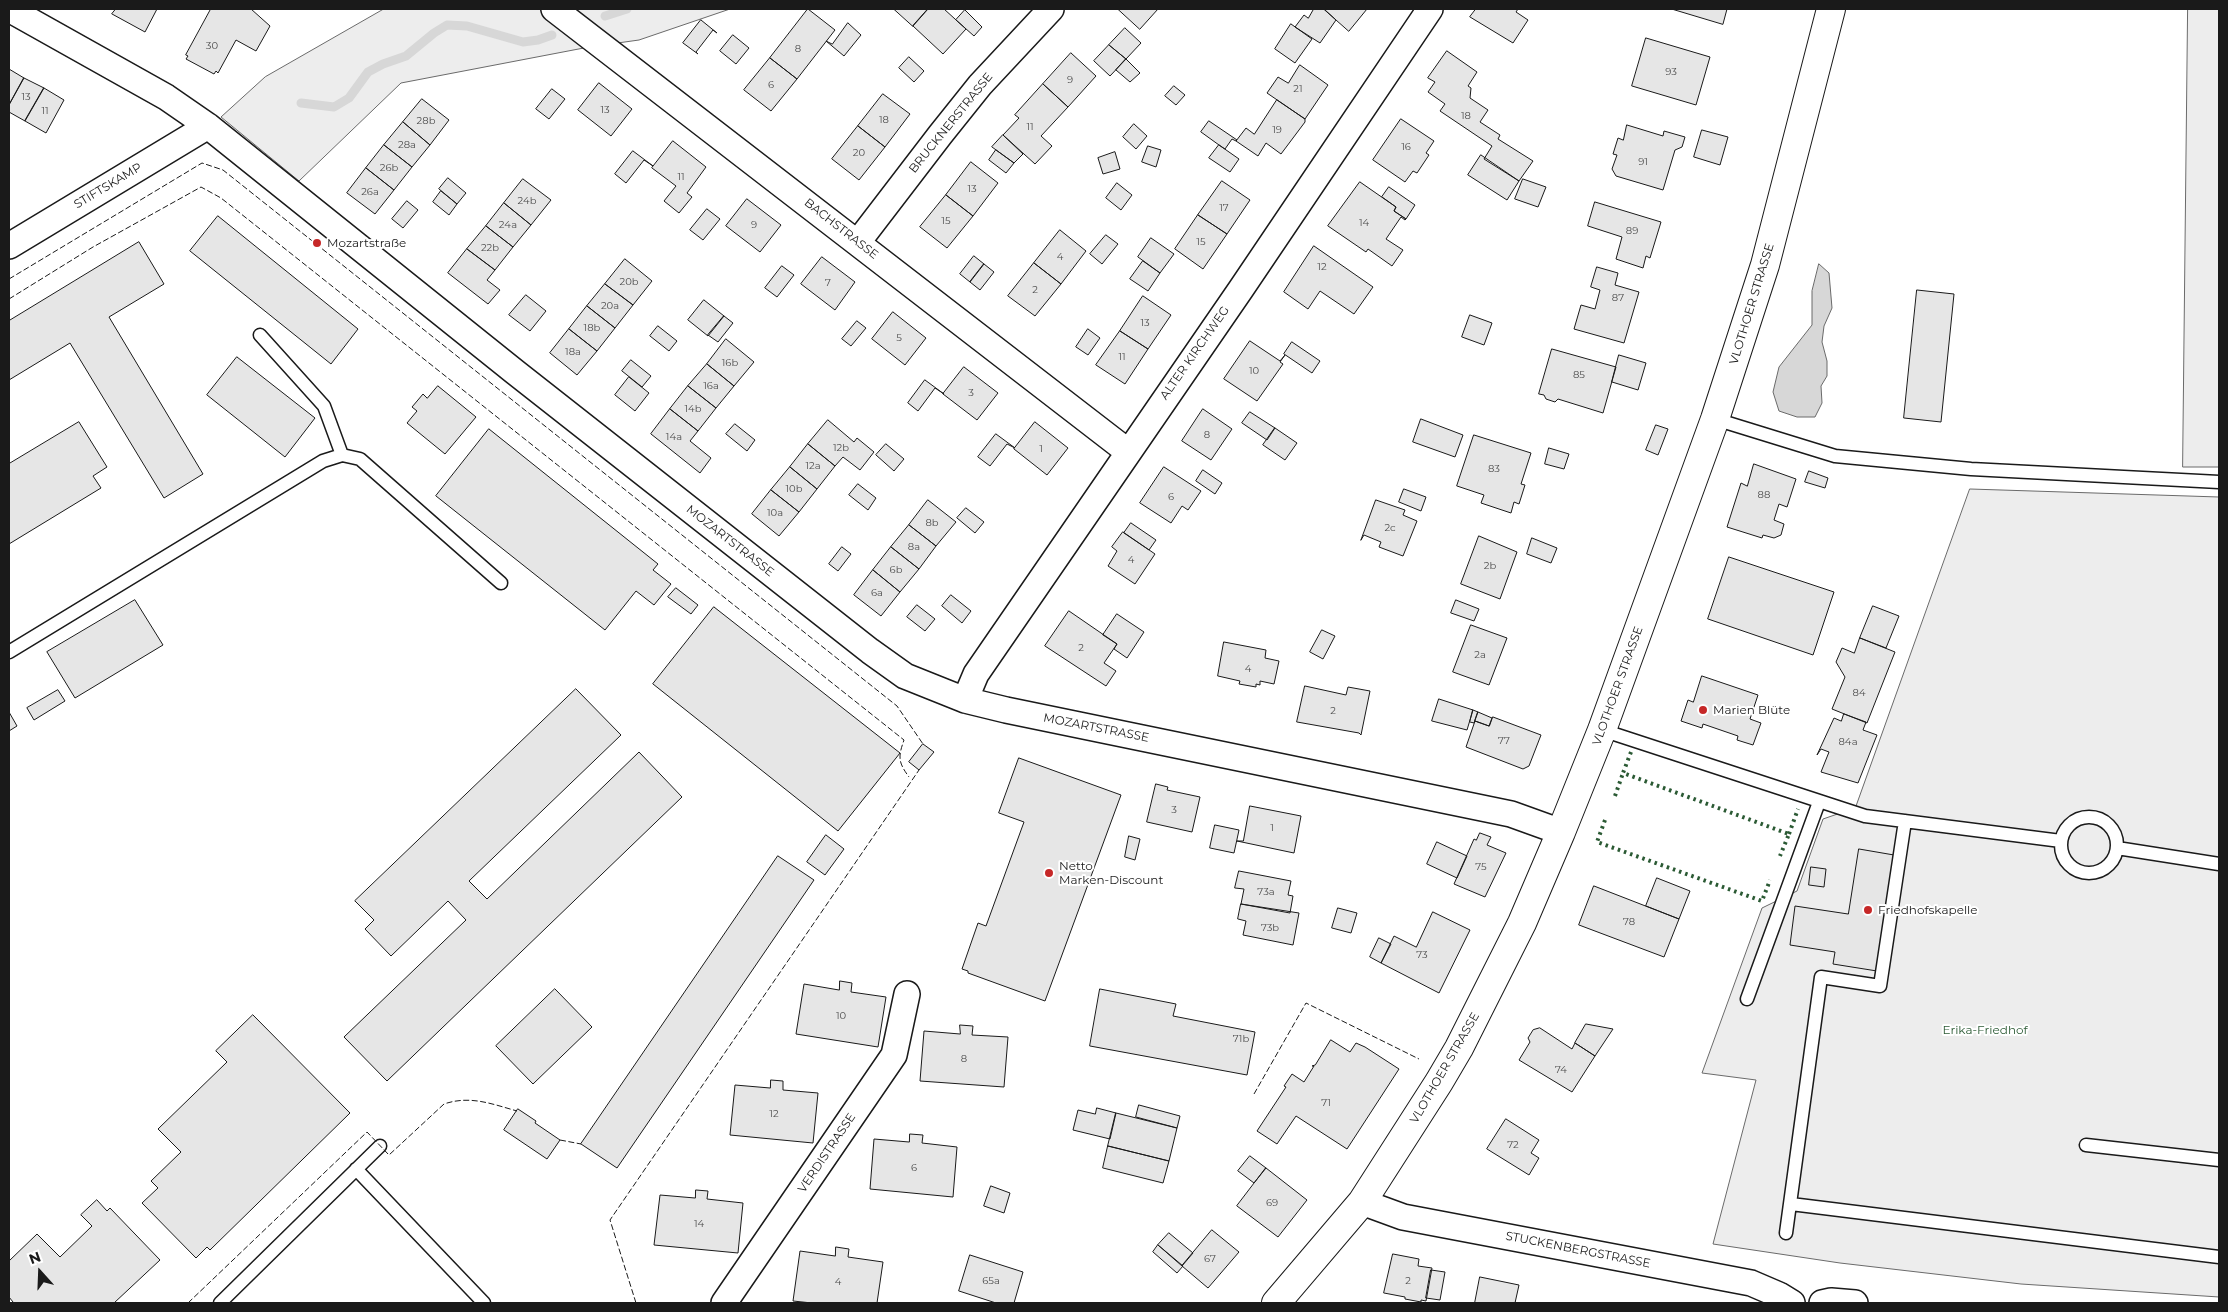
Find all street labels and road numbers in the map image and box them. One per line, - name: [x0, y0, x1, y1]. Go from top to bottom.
- street label: BRUCKNERSTRASSE: [906, 70, 996, 176]
- street label: STIFTSKAMP: [72, 160, 144, 212]
- street label: BACHSTRASSE: [801, 196, 881, 262]
- street label: VLOTHOER STRASSE: [1727, 242, 1777, 366]
- street label: ALTER KIRCHWEG: [1157, 303, 1233, 403]
- street label: MOZARTSTRASSE: [683, 502, 777, 580]
- street label: VLOTHOER STRASSE: [1590, 624, 1646, 748]
- street label: MOZARTSTRASSE: [1042, 711, 1150, 745]
- street label: VLOTHOER STRASSE: [1407, 1010, 1483, 1126]
- street label: VERDISTRASSE: [795, 1111, 859, 1195]
- street label: STUCKENBERGSTRASSE: [1504, 1229, 1652, 1271]

